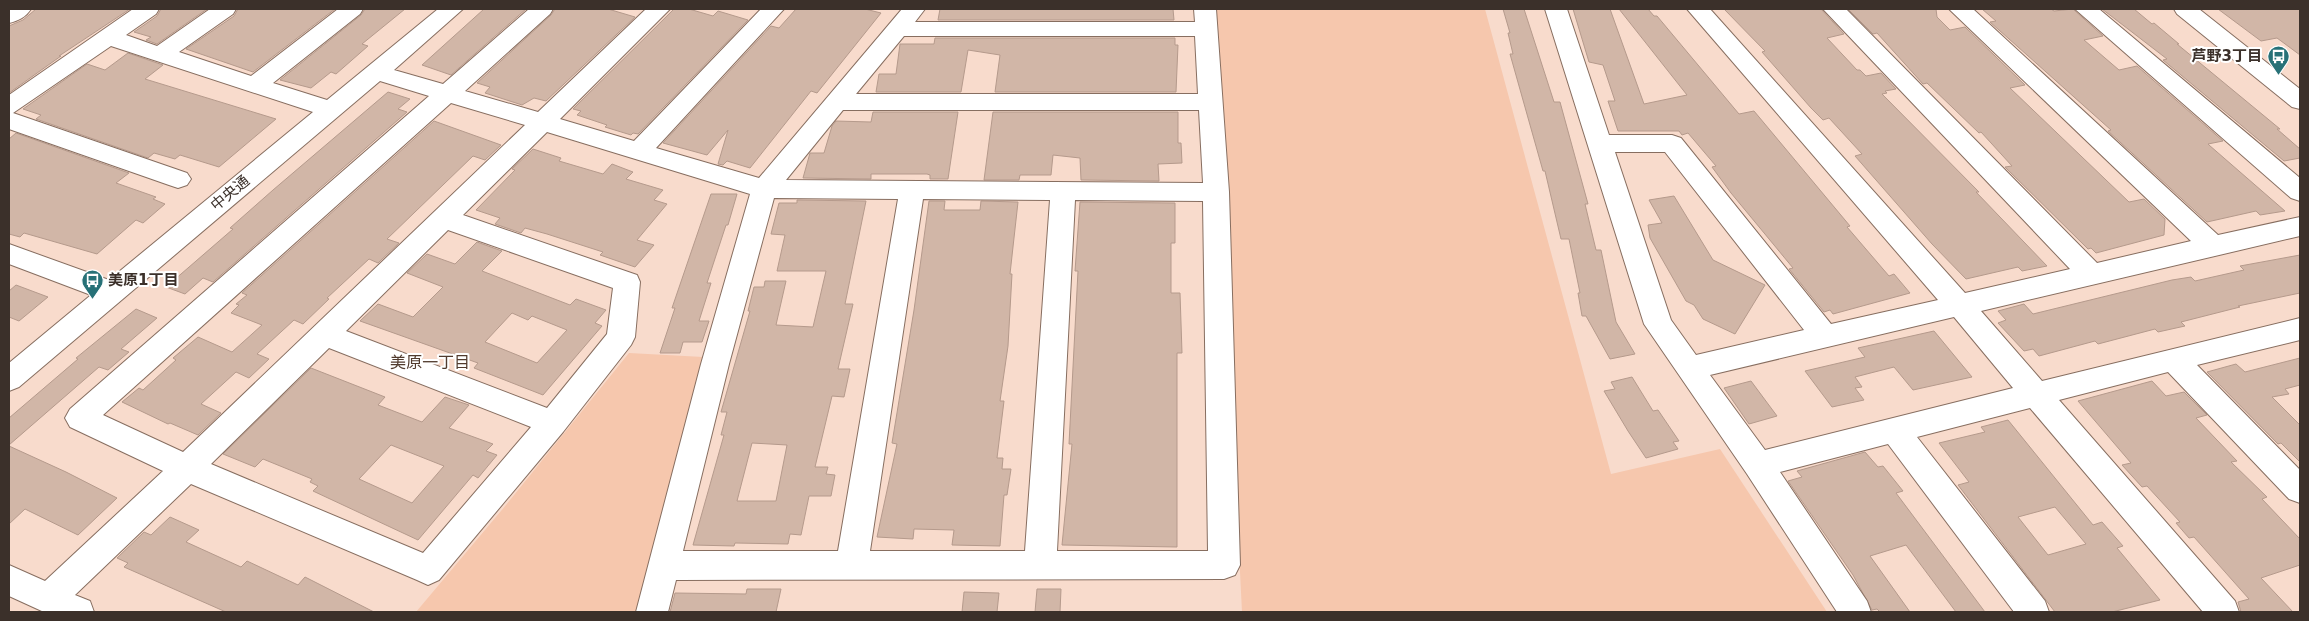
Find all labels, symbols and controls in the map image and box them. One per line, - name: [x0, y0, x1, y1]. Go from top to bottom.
- bus stop icon: 芦野3丁目: [2266, 44, 2290, 75]
- place label: 芦野3丁目: [2192, 47, 2262, 65]
- street label: 中央通: [207, 172, 253, 214]
- bus stop icon: 美原1丁目: [80, 268, 104, 299]
- place label: 美原1丁目: [108, 271, 178, 289]
- district label: 美原一丁目: [390, 353, 470, 372]

